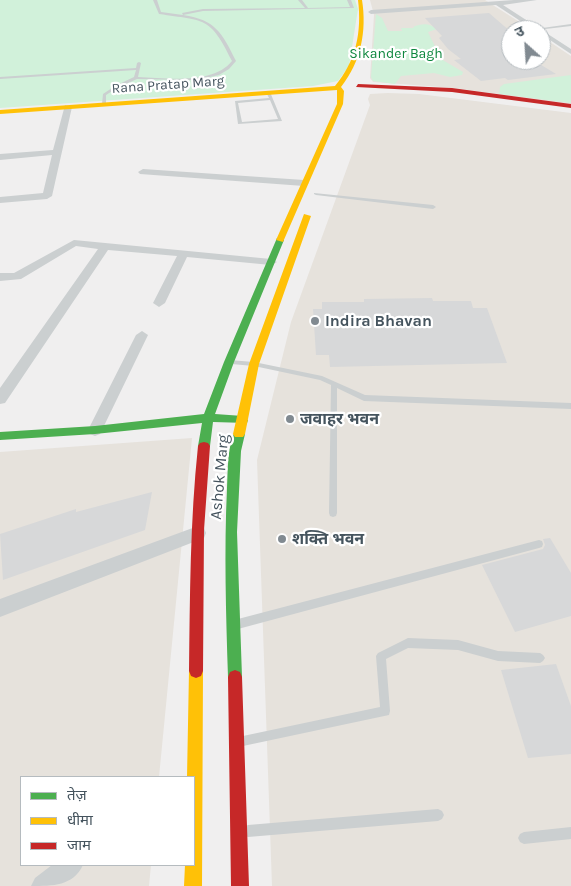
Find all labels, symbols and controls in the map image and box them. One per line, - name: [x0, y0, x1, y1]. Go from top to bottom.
- north arrow: [501, 20, 551, 70]
- text: उ: [512, 23, 527, 41]
- park label: Sikander Bagh: [349, 46, 443, 62]
- street label: Rana Pratap Marg: [111, 73, 225, 97]
- place label: Indira Bhavan: [325, 311, 432, 331]
- marker: Indira Bhavan: [309, 315, 321, 327]
- place label: जवाहर भवन: [300, 409, 379, 429]
- marker: जवाहर भवन: [284, 413, 296, 425]
- street label: Ashok Marg: [207, 433, 233, 521]
- place label: शक्ति भवन: [292, 529, 364, 549]
- marker: शक्ति भवन: [276, 533, 288, 545]
- legend: [20, 776, 195, 866]
- text: तेज़: [67, 786, 87, 804]
- text: धीमा: [67, 811, 93, 829]
- text: जाम: [67, 836, 91, 854]

